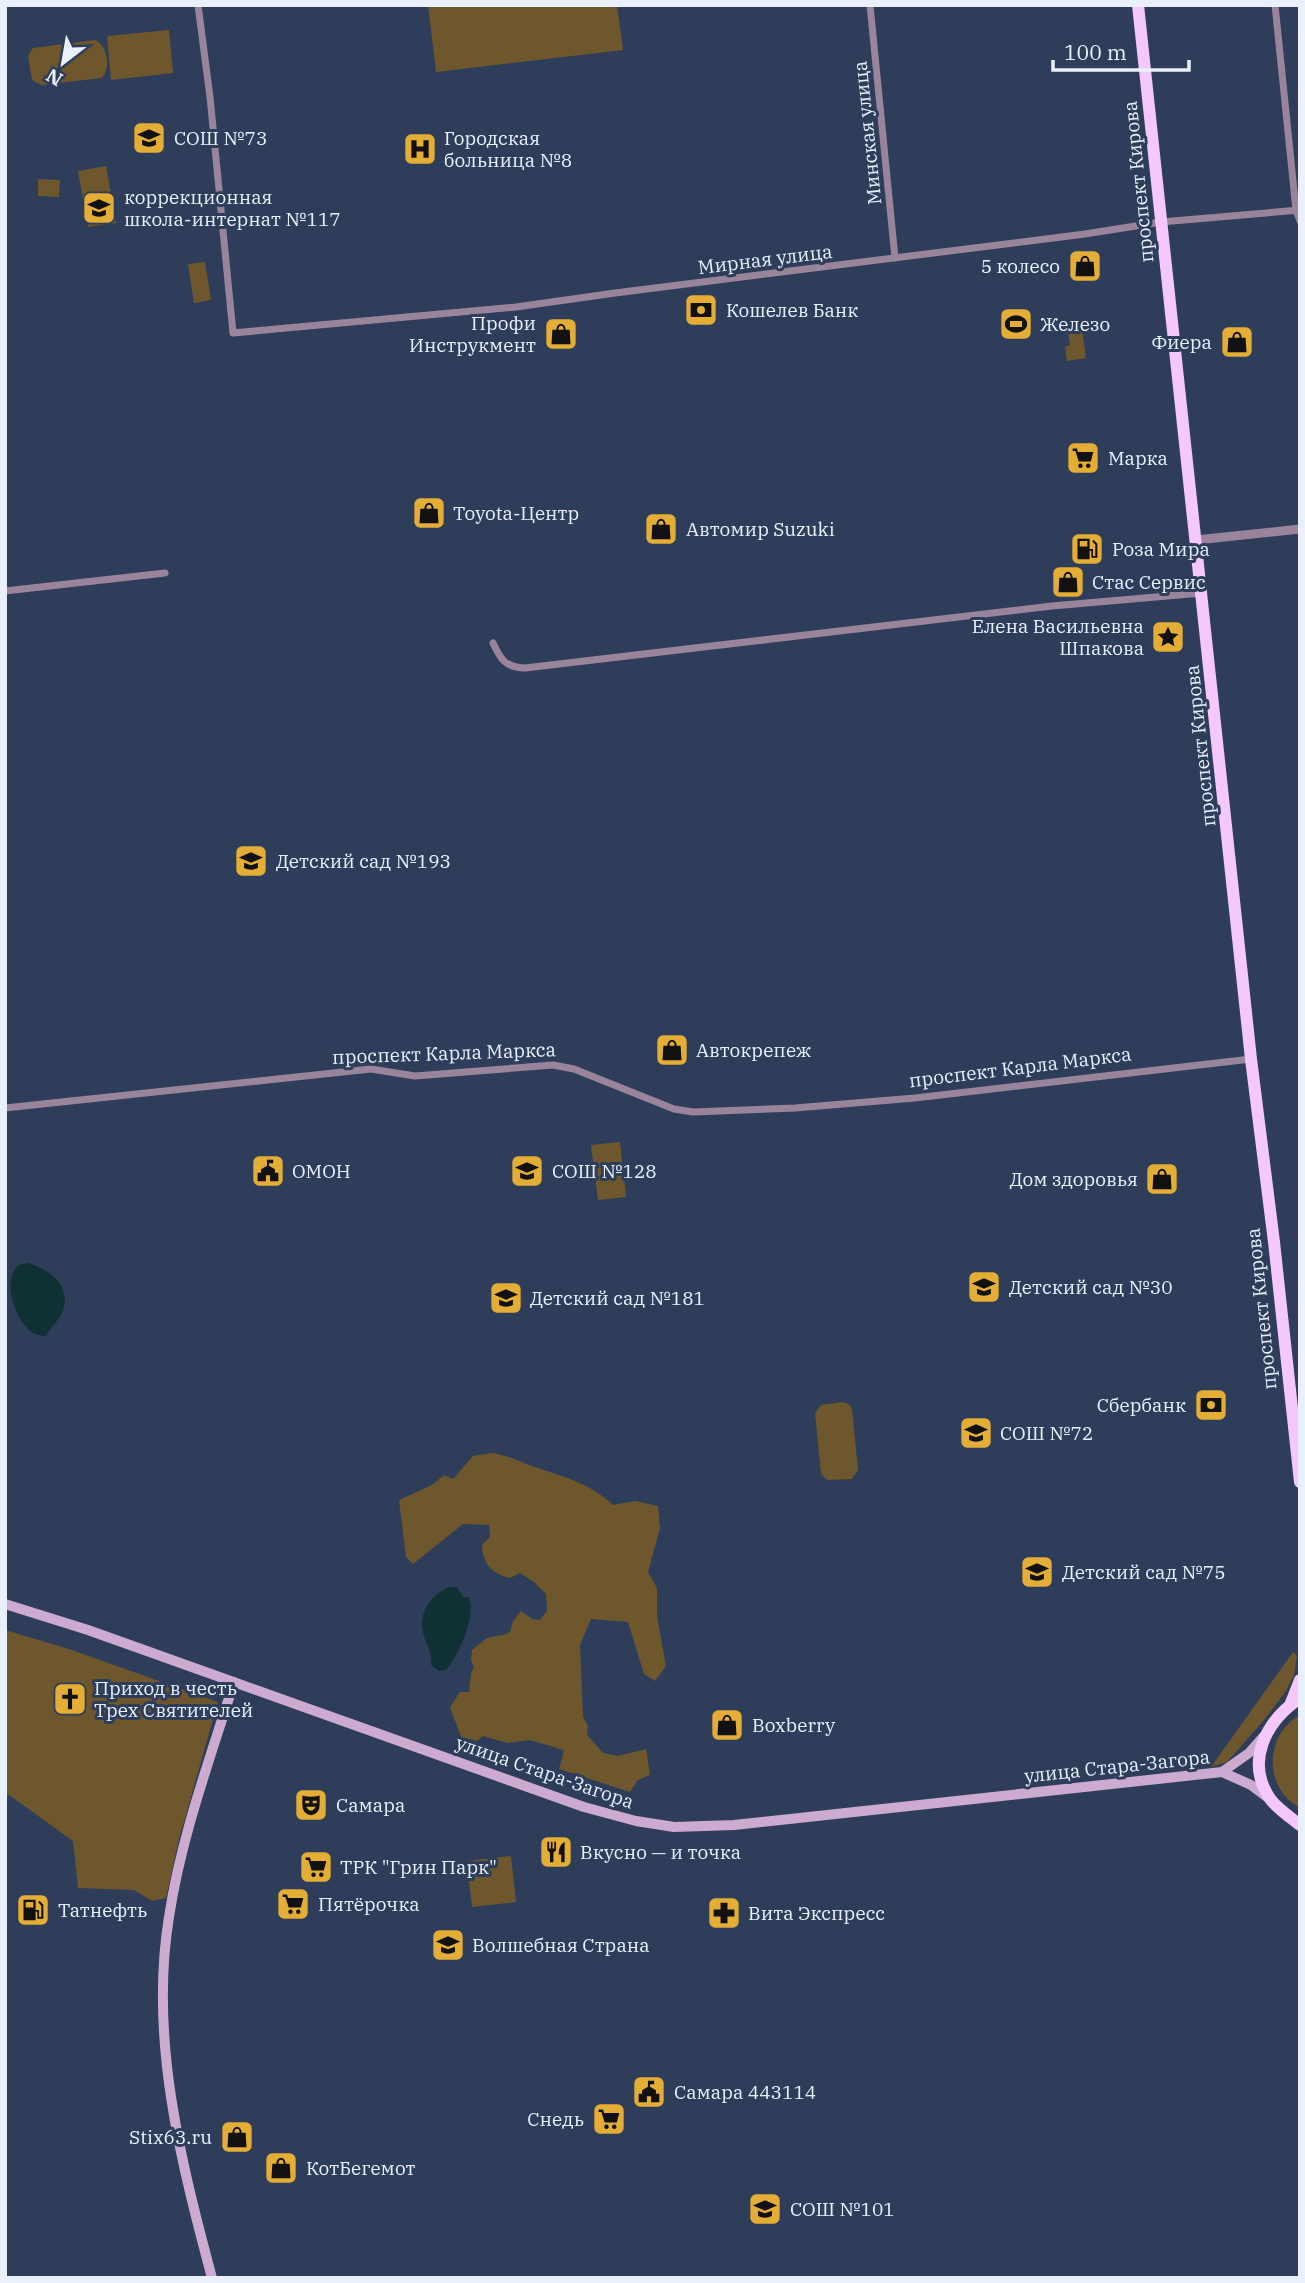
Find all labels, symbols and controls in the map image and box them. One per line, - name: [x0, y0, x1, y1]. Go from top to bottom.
- north arrow: [28, 28, 98, 98]
- scale bar: [1053, 28, 1190, 72]
- text: 100 m: [1064, 38, 1127, 66]
- street label: Минская улица: [848, 60, 886, 206]
- text: N: [42, 63, 67, 92]
- street label: проспект Кирова: [1118, 100, 1158, 264]
- school or university icon: СОШ №73: [130, 119, 168, 157]
- place label: СОШ №73: [174, 126, 267, 150]
- place label: Городская больница №8: [444, 126, 572, 172]
- hospital icon: Городская больница №8: [401, 130, 439, 168]
- place label: коррекционная школа-интернат №117: [124, 185, 341, 231]
- school or university icon: коррекционная школа-интернат №117: [80, 189, 118, 227]
- street label: Мирная улица: [696, 239, 834, 279]
- shop icon: 5 колесо: [1066, 247, 1104, 285]
- place label: 5 колесо: [981, 254, 1060, 278]
- bank icon: Кошелев Банк: [682, 291, 720, 329]
- place label: Кошелев Банк: [726, 298, 858, 322]
- sports icon: Железо: [997, 305, 1035, 343]
- place label: Профи Инструкмент: [409, 311, 536, 357]
- place label: Железо: [1040, 312, 1110, 336]
- shop icon: Профи Инструкмент: [542, 315, 580, 353]
- shop icon: Фиера: [1218, 323, 1256, 361]
- place label: Фиера: [1151, 330, 1212, 354]
- supermarket icon: Марка: [1064, 439, 1102, 477]
- place label: Марка: [1108, 446, 1168, 470]
- shop icon: Toyota-Центр: [410, 494, 448, 532]
- place label: Toyota-Центр: [453, 501, 579, 525]
- shop icon: Автомир Suzuki: [642, 510, 680, 548]
- place label: Автомир Suzuki: [686, 517, 835, 541]
- fuel station icon: Роза Мира: [1068, 530, 1106, 568]
- place label: Роза Мира: [1112, 537, 1210, 561]
- shop icon: Стас Сервис: [1049, 563, 1087, 601]
- place label: Стас Сервис: [1092, 570, 1206, 594]
- place label: Елена Васильевна Шпакова: [972, 614, 1144, 660]
- place icon: Елена Васильевна Шпакова: [1149, 618, 1187, 656]
- street label: проспект Кирова: [1180, 664, 1220, 828]
- school or university icon: Детский сад №193: [232, 842, 270, 880]
- place label: Детский сад №193: [276, 849, 451, 873]
- shop icon: Автокрепеж: [653, 1031, 691, 1069]
- street label: проспект Карла Маркса: [332, 1037, 556, 1069]
- place label: Автокрепеж: [696, 1038, 811, 1062]
- street label: проспект Карла Маркса: [907, 1041, 1133, 1093]
- public building icon: ОМОН: [249, 1152, 287, 1190]
- school or university icon: СОШ №128: [508, 1152, 546, 1190]
- place label: ОМОН: [292, 1159, 351, 1183]
- place label: СОШ №128: [552, 1159, 657, 1183]
- shop icon: Дом здоровья: [1143, 1160, 1181, 1198]
- place label: Дом здоровья: [1010, 1167, 1138, 1191]
- street label: проспект Кирова: [1241, 1227, 1281, 1391]
- school or university icon: Детский сад №30: [965, 1268, 1003, 1306]
- place label: Детский сад №30: [1009, 1275, 1173, 1299]
- school or university icon: Детский сад №181: [487, 1279, 525, 1317]
- place label: Детский сад №181: [530, 1286, 705, 1310]
- bank icon: Сбербанк: [1192, 1386, 1230, 1424]
- place label: Сбербанк: [1097, 1393, 1186, 1417]
- school or university icon: СОШ №72: [957, 1414, 995, 1452]
- place label: СОШ №72: [1000, 1421, 1093, 1445]
- school or university icon: Детский сад №75: [1018, 1553, 1056, 1591]
- place label: Детский сад №75: [1062, 1560, 1226, 1584]
- place label: Приход в честь Трех Святителей: [94, 1676, 253, 1722]
- church icon: Приход в честь Трех Святителей: [51, 1680, 89, 1718]
- shop icon: Boxberry: [708, 1706, 746, 1744]
- place label: Boxberry: [752, 1713, 836, 1737]
- street label: улица Стара-Загора: [453, 1730, 637, 1814]
- street label: улица Стара-Загора: [1023, 1744, 1211, 1788]
- theatre icon: Самара: [292, 1786, 330, 1824]
- place label: Самара: [336, 1793, 405, 1817]
- restaurant icon: Вкусно — и точка: [537, 1833, 575, 1871]
- place label: Вкусно — и точка: [580, 1840, 741, 1864]
- supermarket icon: ТРК "Грин Парк": [297, 1848, 335, 1886]
- place label: ТРК "Грин Парк": [340, 1855, 497, 1879]
- supermarket icon: Пятёрочка: [274, 1885, 312, 1923]
- fuel station icon: Татнефть: [14, 1891, 52, 1929]
- place label: Пятёрочка: [318, 1892, 420, 1916]
- pharmacy icon: Вита Экспресс: [705, 1894, 743, 1932]
- place label: Татнефть: [58, 1898, 147, 1922]
- place label: Вита Экспресс: [748, 1901, 885, 1925]
- school or university icon: Волшебная Страна: [429, 1926, 467, 1964]
- place label: Волшебная Страна: [472, 1933, 650, 1957]
- public building icon: Самара 443114: [630, 2073, 668, 2111]
- place label: Самара 443114: [674, 2080, 816, 2104]
- supermarket icon: Снедь: [590, 2100, 628, 2138]
- place label: Снедь: [527, 2107, 584, 2131]
- shop icon: Stix63.ru: [218, 2118, 256, 2156]
- place label: Stix63.ru: [129, 2125, 212, 2149]
- shop icon: КотБегемот: [262, 2149, 300, 2187]
- place label: КотБегемот: [306, 2156, 416, 2180]
- school or university icon: СОШ №101: [746, 2190, 784, 2228]
- place label: СОШ №101: [790, 2197, 895, 2221]

